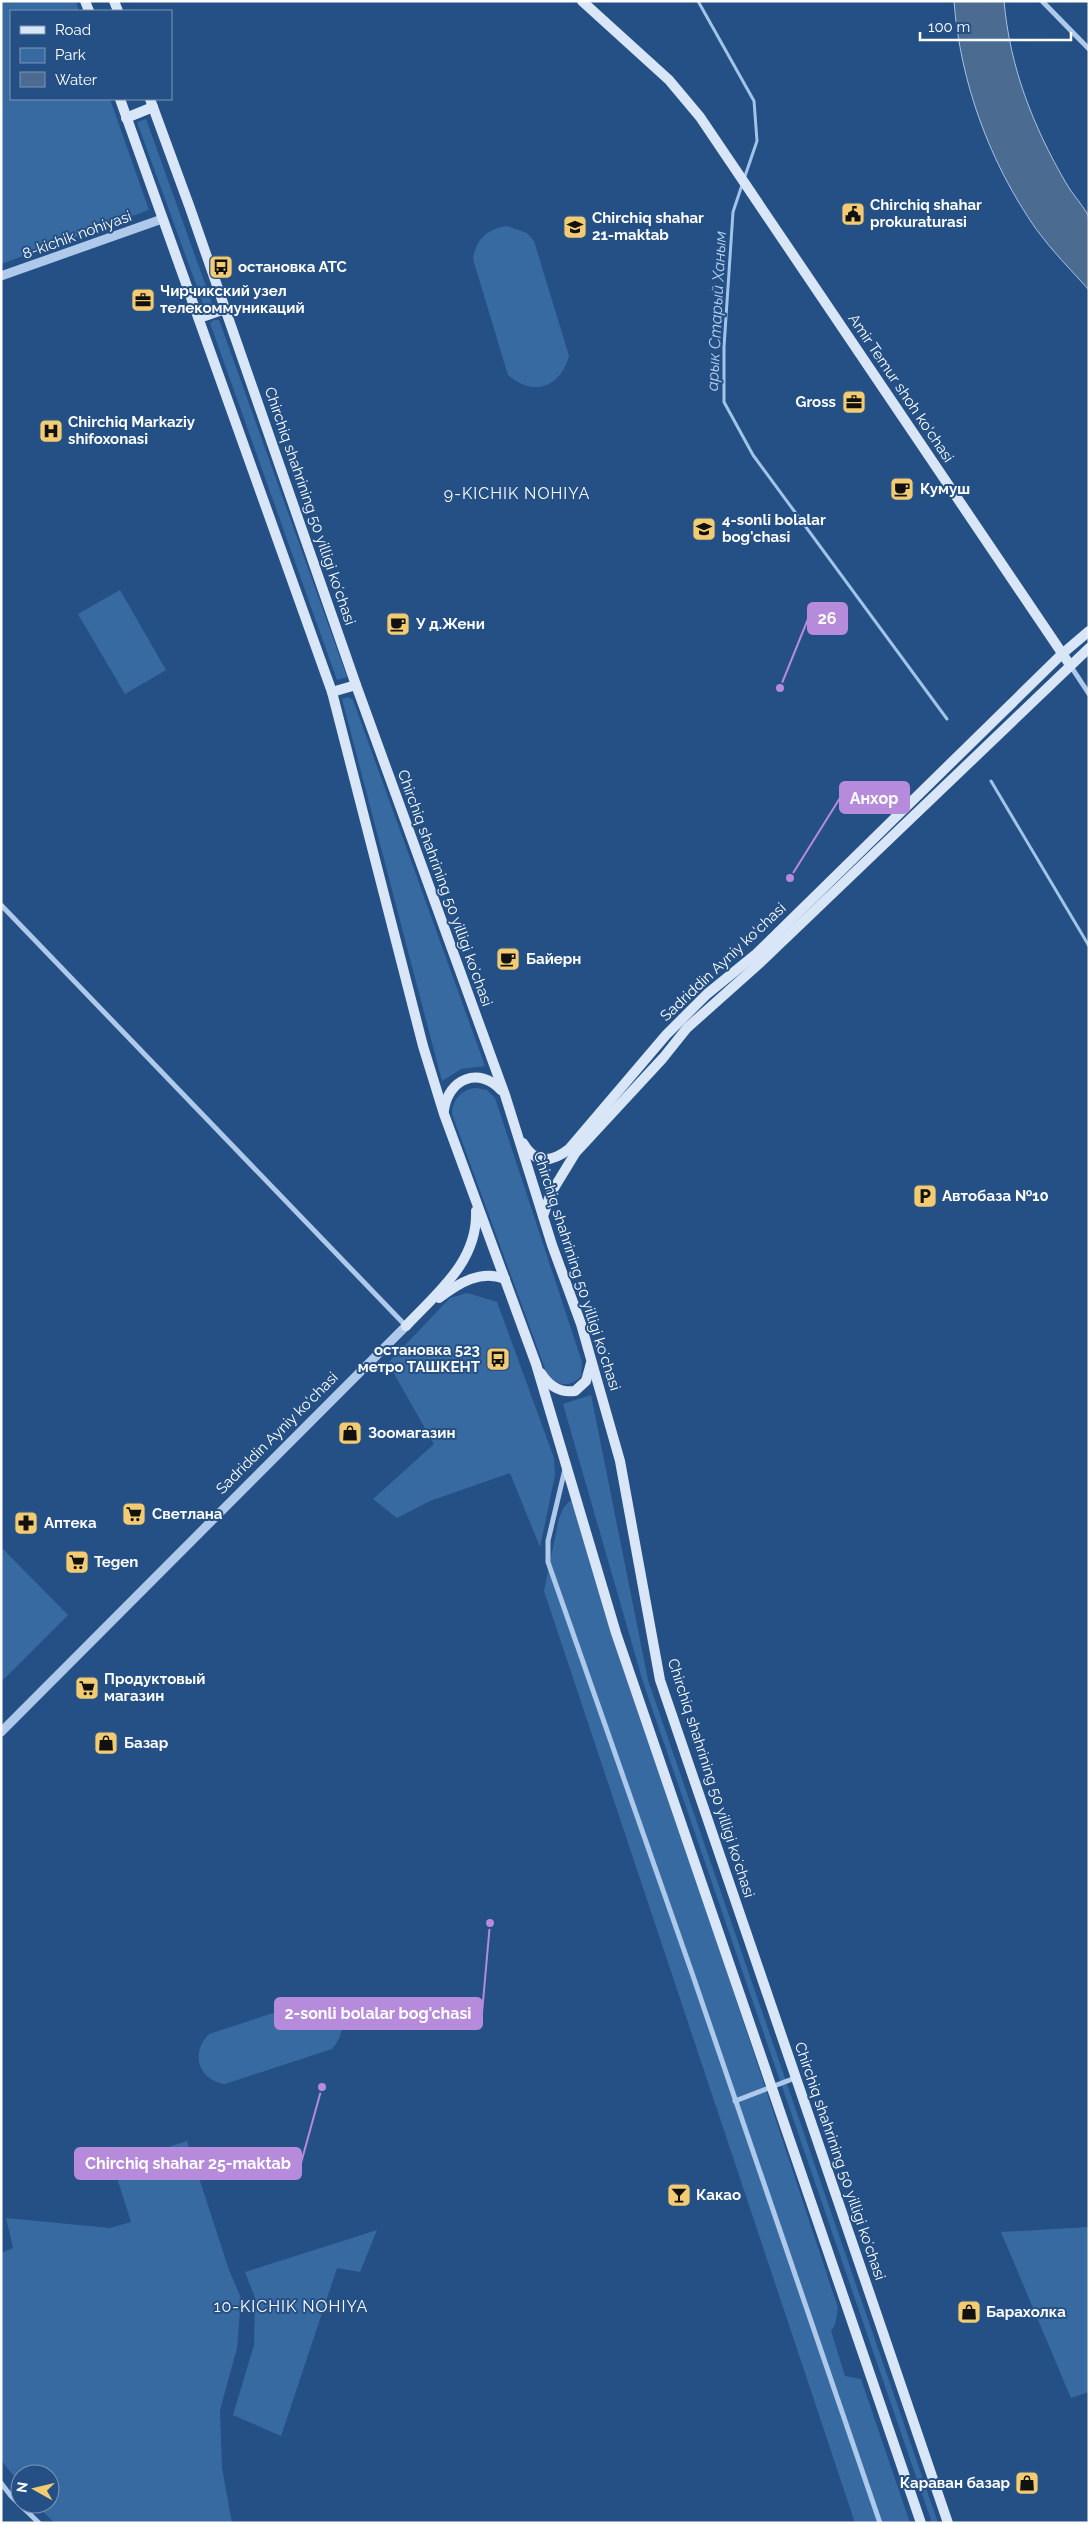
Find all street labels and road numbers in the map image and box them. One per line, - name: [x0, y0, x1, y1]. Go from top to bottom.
- street label: 8-kichik nohiyasi: [20, 207, 134, 263]
- street label: Amir Temur shoh ko‘chasi: [845, 310, 957, 466]
- street label: Chirchiq shahrining 50 yilligi koʻchasi: [261, 385, 359, 627]
- street label: Chirchiq shahrining 50 yilligi koʻchasi: [394, 767, 496, 1009]
- street label: Sadriddin Ayniy ko‘chasi: [656, 899, 790, 1025]
- street label: Chirchiq shahrining 50 yilligi koʻchasi: [530, 1149, 624, 1393]
- street label: Sadriddin Ayniy ko‘chasi: [212, 1368, 342, 1498]
- street label: Chirchiq shahrining 50 yilligi koʻchasi: [664, 1656, 758, 1900]
- street label: Chirchiq shahrining 50 yilligi koʻchasi: [791, 2040, 889, 2282]

